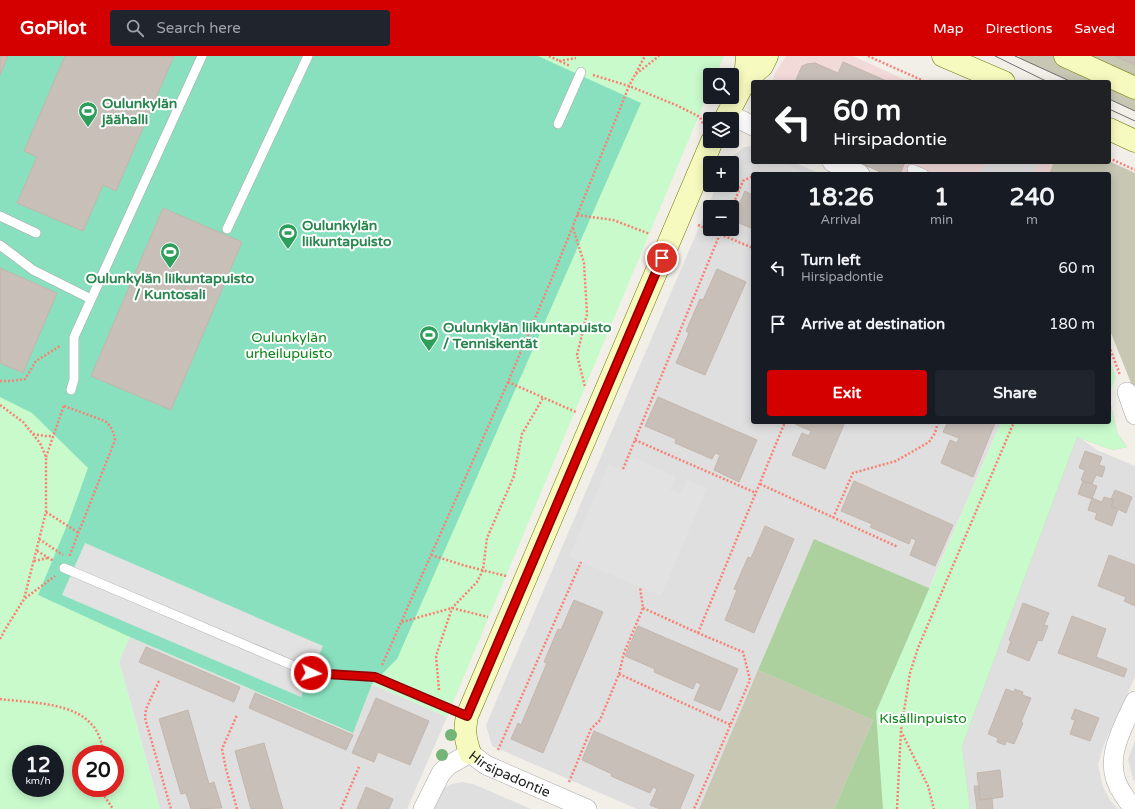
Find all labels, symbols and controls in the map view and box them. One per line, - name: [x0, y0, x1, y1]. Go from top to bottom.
- search box: [110, 10, 390, 46]
- text: GoPilot: [20, 17, 86, 39]
- icon: search: [124, 17, 146, 39]
- text: Search here: [156, 19, 241, 37]
- text: Map: [933, 20, 964, 37]
- text: Directions: [986, 20, 1053, 37]
- text: Saved: [1075, 20, 1115, 37]
- map controls: [703, 68, 739, 236]
- button: search: [703, 68, 739, 104]
- text: 60 m: [833, 94, 901, 128]
- place label: Oulunkylän jäähalli: [101, 95, 177, 128]
- icon: left: [767, 96, 819, 148]
- sports icon: Oulunkylän jäähalli: [77, 100, 99, 128]
- button: layers: [703, 112, 739, 148]
- text: Hirsipadontie: [833, 128, 947, 150]
- button: +: [703, 156, 739, 192]
- text: 18:26: [807, 183, 874, 212]
- text: 1: [934, 183, 949, 212]
- text: 240: [1009, 183, 1055, 212]
- button: −: [703, 200, 739, 236]
- text: Arrival: [820, 212, 861, 228]
- text: min: [930, 212, 953, 228]
- text: m: [1026, 212, 1038, 228]
- place label: Oulunkylän liikuntapuisto: [302, 217, 392, 250]
- sports icon: Oulunkylän liikuntapuisto: [277, 222, 299, 250]
- sports icon: Oulunkylän liikuntapuisto / Kuntosali: [159, 241, 181, 269]
- pin: [645, 241, 679, 275]
- icon: arrive: [651, 247, 673, 269]
- text: Turn left: [801, 251, 861, 269]
- icon: left: [767, 257, 789, 279]
- text: 60 m: [1058, 259, 1095, 277]
- text: Hirsipadontie: [801, 269, 883, 285]
- place label: Oulunkylän liikuntapuisto / Kuntosali: [86, 270, 255, 303]
- icon: arrive: [767, 313, 789, 335]
- text: Arrive at destination: [801, 315, 945, 333]
- text: 180 m: [1049, 315, 1095, 333]
- place label: Oulunkylän liikuntapuisto / Tenniskentät: [443, 319, 612, 352]
- sports icon: Oulunkylän liikuntapuisto / Tenniskentät: [418, 324, 440, 352]
- park label: Oulunkylän urheilupuisto: [245, 329, 333, 362]
- button: Exit: [767, 370, 927, 416]
- button: Share: [935, 370, 1095, 416]
- position arrow: [290, 652, 332, 694]
- park label: Kisällinpuisto: [879, 710, 967, 727]
- speed limit sign: 20: [72, 745, 124, 797]
- street label: Hirsipadontie: [466, 747, 553, 801]
- text: 12: [25, 754, 51, 778]
- text: km/h: [25, 775, 51, 787]

